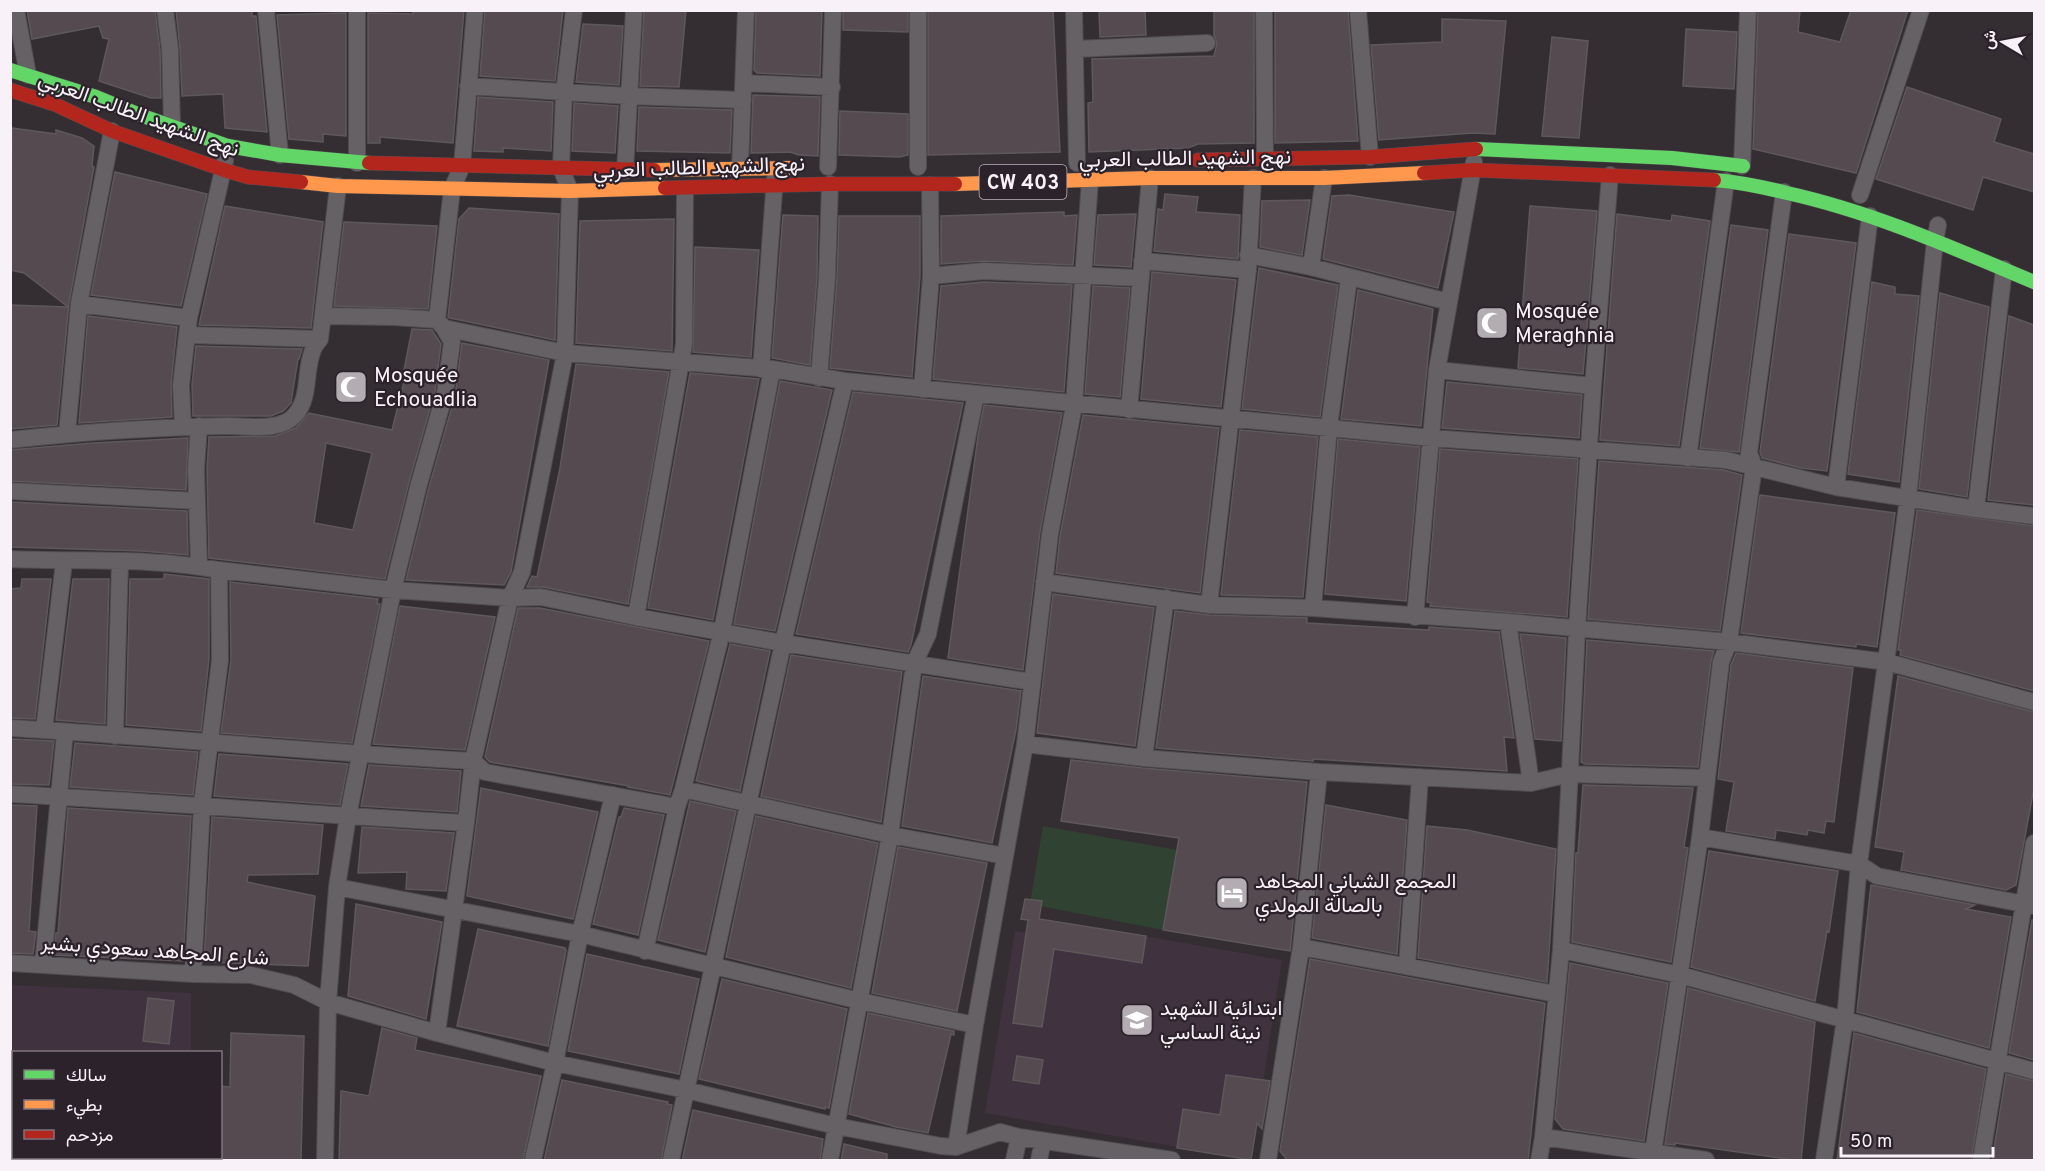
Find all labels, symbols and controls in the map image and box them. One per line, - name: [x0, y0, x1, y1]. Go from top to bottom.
- north arrow: [1973, 12, 2033, 72]
- text: ش: [1979, 29, 2002, 51]
- street label: نهج الشهيد الطالب العربي: [34, 66, 243, 166]
- street label: نهج الشهيد الطالب العربي: [1079, 144, 1291, 177]
- street label: نهج الشهيد الطالب العربي: [593, 151, 806, 188]
- road number: CW 403: [980, 165, 1066, 199]
- place label: Mosquée Meraghnia: [1515, 299, 1615, 350]
- mosque icon: Mosquée Meraghnia: [1474, 305, 1510, 341]
- place label: Mosquée Echouadlia: [374, 363, 477, 414]
- mosque icon: Mosquée Echouadlia: [333, 369, 369, 405]
- place label: المجمع الشباني المجاهد بالصالة المولدي: [1255, 869, 1456, 922]
- hotel icon: المجمع الشباني المجاهد بالصالة المولدي: [1214, 875, 1250, 911]
- street label: شارع المجاهد سعودي بشير: [39, 930, 270, 975]
- place label: ابتدائية الشهيد نينة الساسي: [1160, 996, 1282, 1049]
- school or university icon: ابتدائية الشهيد نينة الساسي: [1119, 1002, 1155, 1038]
- legend: [12, 1051, 222, 1159]
- text: سالك: [66, 1065, 106, 1088]
- text: بطيء: [66, 1095, 102, 1120]
- scale bar: [1841, 1120, 1992, 1158]
- text: مزدحم: [66, 1125, 113, 1148]
- text: 50 m: [1850, 1131, 1892, 1154]

